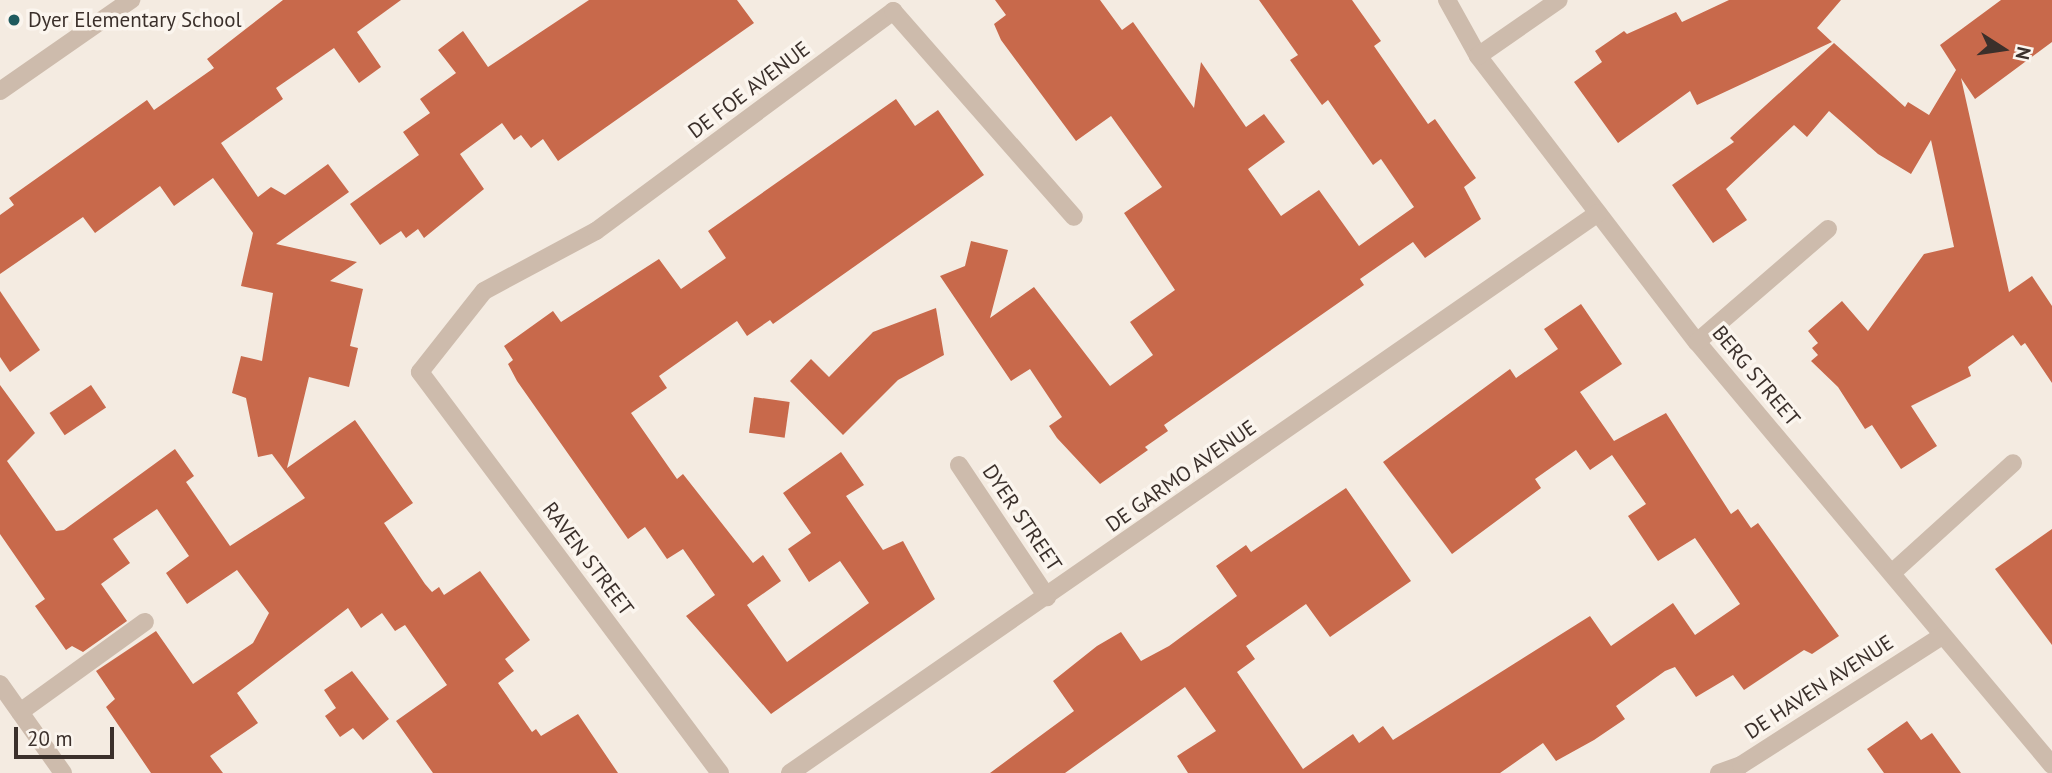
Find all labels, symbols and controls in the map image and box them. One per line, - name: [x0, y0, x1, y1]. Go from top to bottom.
- place label: Dyer Elementary School: [28, 7, 242, 33]
- marker: Dyer Elementary School: [6, 12, 22, 28]
- north arrow: [1968, 14, 2038, 84]
- street label: DE FOE AVENUE: [683, 36, 815, 144]
- text: N: [2011, 45, 2037, 62]
- street label: BERG STREET: [1707, 321, 1805, 431]
- street label: DE GARMO AVENUE: [1101, 415, 1261, 537]
- street label: DYER STREET: [977, 460, 1067, 576]
- street label: RAVEN STREET: [537, 497, 639, 621]
- street label: DE HAVEN AVENUE: [1740, 629, 1898, 745]
- scale bar: [18, 714, 117, 758]
- text: 20 m: [27, 725, 73, 752]

